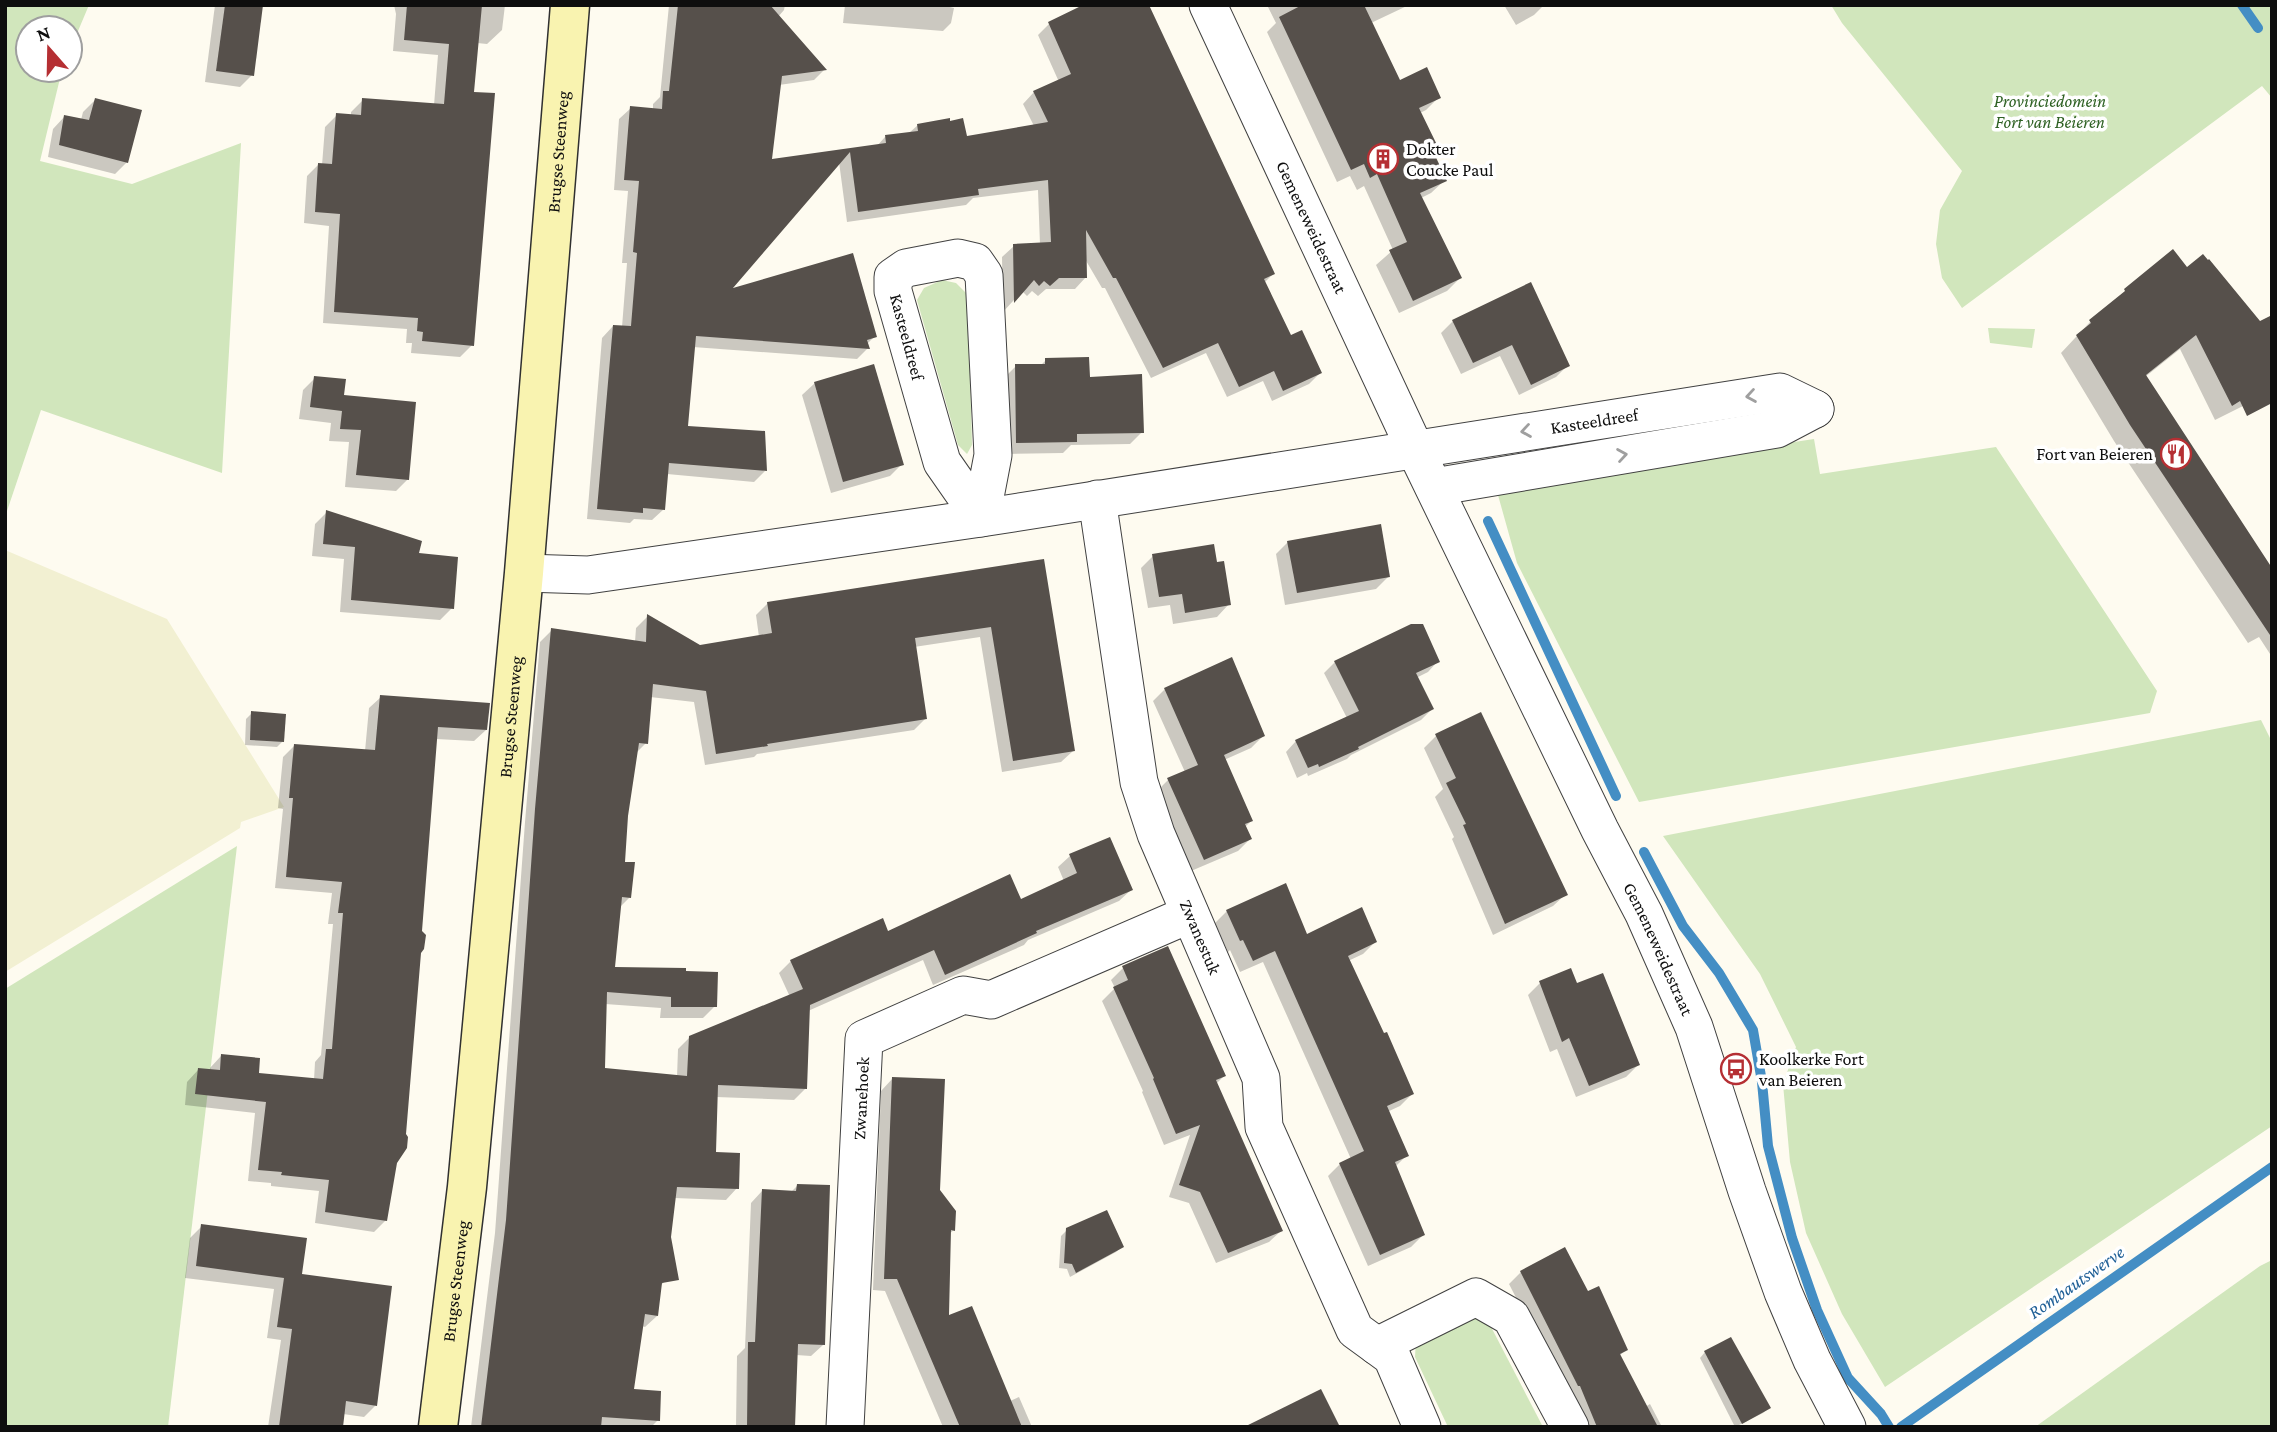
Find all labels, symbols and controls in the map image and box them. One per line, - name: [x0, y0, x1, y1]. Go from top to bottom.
- north arrow: [14, 14, 84, 84]
- text: N: [34, 21, 53, 46]
- street label: Brugse Steenweg: [543, 90, 573, 213]
- park label: Provinciedomein Fort van Beieren: [1994, 91, 2106, 132]
- place label: Dokter Coucke Paul: [1406, 139, 1494, 180]
- building icon: Dokter Coucke Paul: [1366, 142, 1400, 176]
- street label: Gemeneweidestraat: [1272, 158, 1351, 298]
- street label: Kasteeldreef: [886, 292, 929, 384]
- one-way arrow: [1745, 388, 1757, 403]
- street label: Kasteeldreef: [1549, 404, 1641, 438]
- one-way arrow: [1521, 424, 1532, 439]
- restaurant icon: Fort van Beieren: [2159, 437, 2193, 471]
- place label: Fort van Beieren: [2036, 444, 2153, 464]
- one-way arrow: [1616, 448, 1628, 463]
- street label: Brugse Steenweg: [495, 655, 526, 779]
- street label: Gemeneweidestraat: [1619, 879, 1698, 1019]
- street label: Zwanestuk: [1175, 897, 1225, 978]
- place label: Koolkerke Fort van Beieren: [1758, 1049, 1865, 1090]
- bus stop icon: Koolkerke Fort van Beieren: [1719, 1052, 1753, 1086]
- street label: Zwanehoek: [849, 1056, 873, 1140]
- street label: Brugse Steenweg: [438, 1219, 473, 1343]
- water label: Rombautswerve: [2024, 1241, 2128, 1323]

